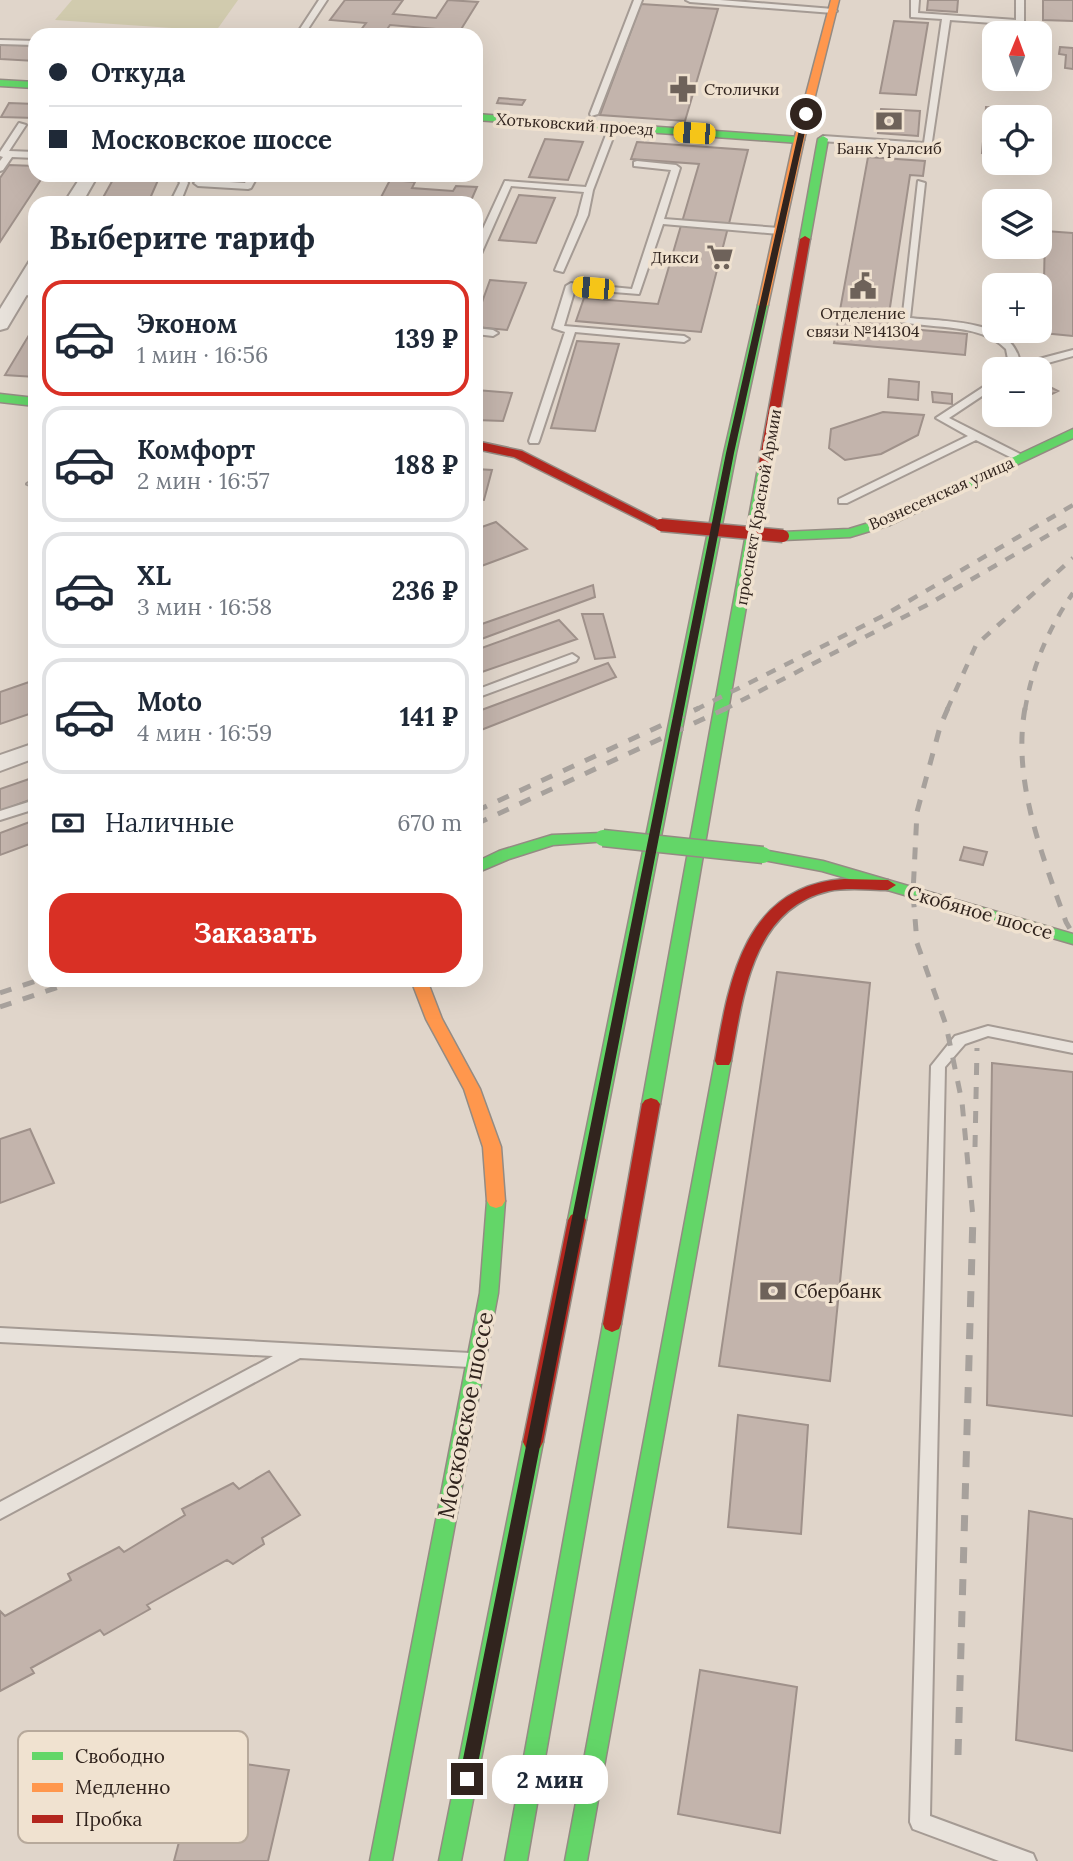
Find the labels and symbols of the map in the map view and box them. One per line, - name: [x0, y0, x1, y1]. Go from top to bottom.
- north arrow: [982, 21, 1052, 91]
- pharmacy icon: Столички: [668, 74, 698, 104]
- place label: Столички: [704, 79, 780, 99]
- route start: [790, 98, 822, 130]
- bank icon: Банк Уралсиб: [874, 106, 904, 136]
- street label: Хотьковский проезд: [496, 109, 655, 140]
- car: [673, 121, 716, 145]
- place label: Банк Уралсиб: [836, 138, 942, 158]
- supermarket icon: Дикси: [705, 242, 735, 272]
- place label: Дикси: [651, 247, 699, 267]
- public building icon: Отделение связи №141304: [848, 271, 878, 301]
- car: [572, 276, 615, 300]
- place label: Отделение связи №141304: [806, 303, 920, 341]
- street label: проспект Красной Армии: [731, 407, 785, 607]
- street label: Вознесенская улица: [865, 452, 1017, 534]
- street label: Скобяное шоссе: [904, 880, 1056, 944]
- bank icon: Сбербанк: [758, 1276, 788, 1306]
- place label: Сбербанк: [794, 1279, 882, 1303]
- street label: Московское шоссе: [431, 1309, 499, 1521]
- legend: [18, 1731, 248, 1843]
- text: Свободно: [75, 1744, 165, 1768]
- callout: 2 мин: [491, 1754, 607, 1803]
- route end: [451, 1763, 483, 1795]
- text: Медленно: [75, 1775, 170, 1799]
- text: Пробка: [75, 1807, 142, 1831]

